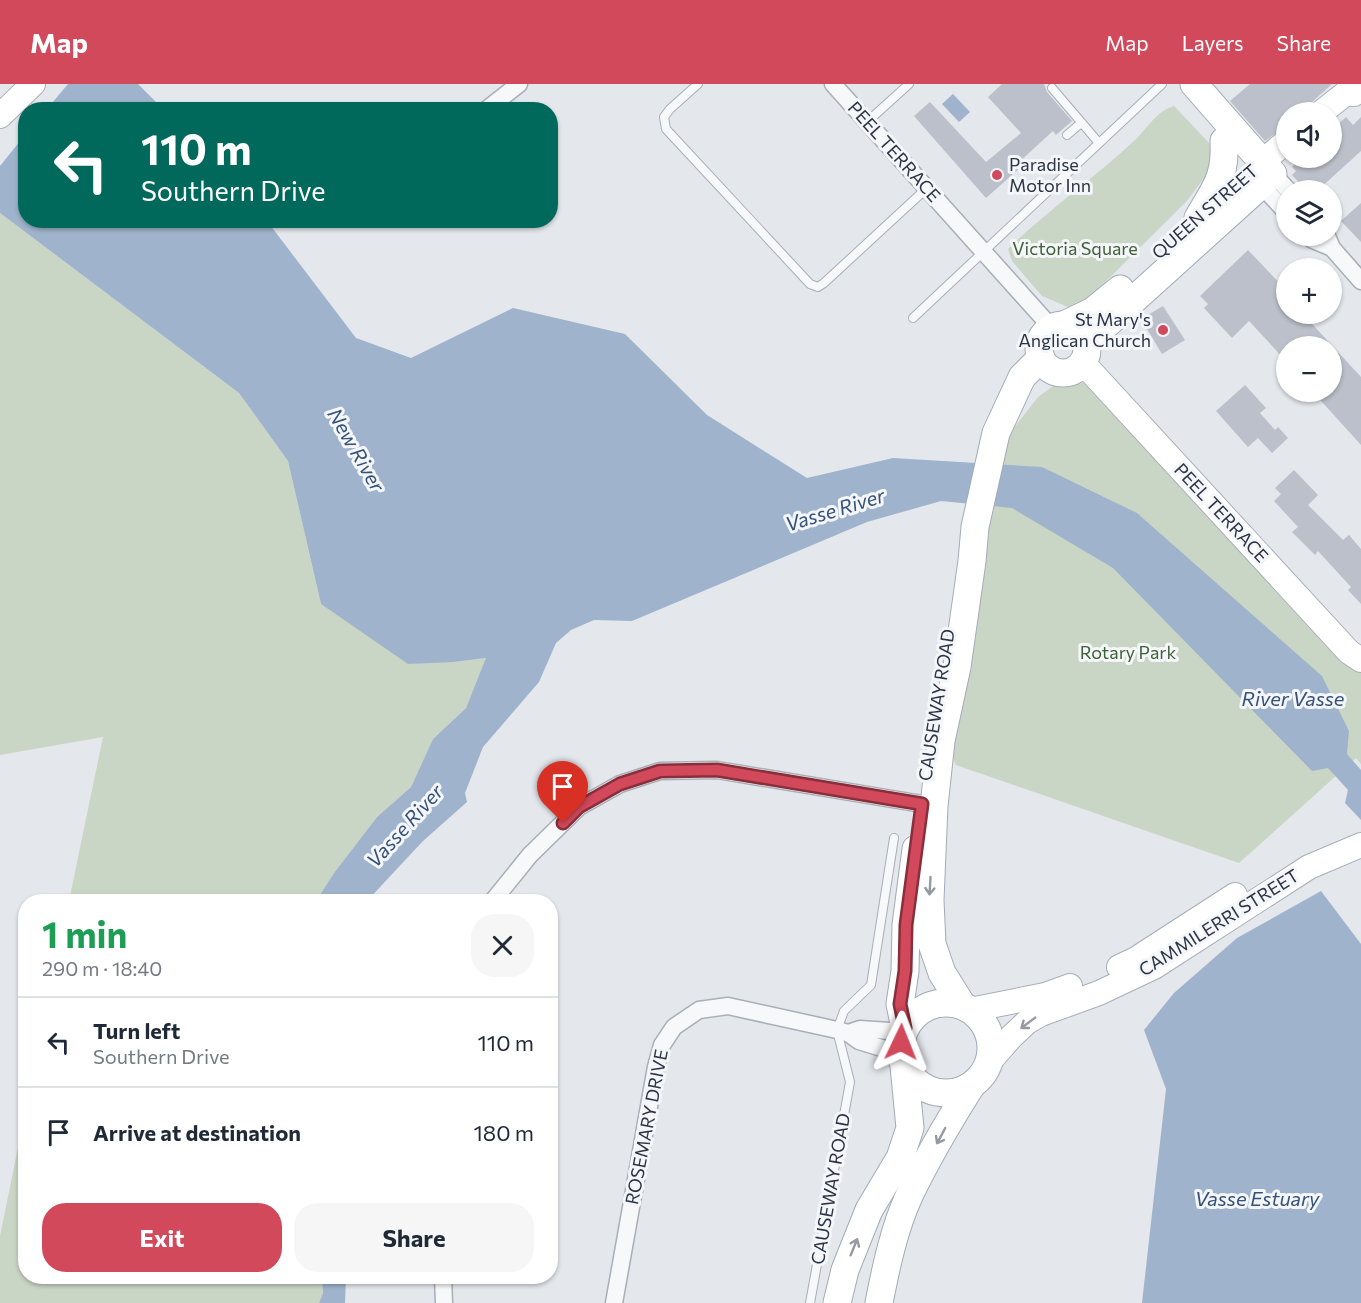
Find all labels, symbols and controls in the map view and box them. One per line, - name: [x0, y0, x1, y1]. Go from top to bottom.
- text: Map: [30, 25, 88, 59]
- text: Map: [1105, 30, 1149, 55]
- text: Layers: [1182, 30, 1244, 55]
- text: Share: [1277, 30, 1331, 55]
- street label: PEEL TERRACE: [844, 97, 946, 206]
- map controls: [1276, 102, 1342, 402]
- button: sound: [1276, 102, 1342, 168]
- text: 110 m: [141, 122, 252, 174]
- icon: left: [42, 126, 120, 204]
- place label: Paradise Motor Inn: [1009, 153, 1091, 196]
- street label: QUEEN STREET: [1147, 159, 1262, 263]
- marker: Paradise Motor Inn: [990, 168, 1004, 182]
- text: Southern Drive: [141, 174, 325, 207]
- button: layers: [1276, 180, 1342, 246]
- park label: Victoria Square: [1012, 237, 1138, 259]
- button: +: [1276, 258, 1342, 324]
- place label: St Mary's Anglican Church: [1018, 308, 1151, 351]
- marker: St Mary's Anglican Church: [1156, 323, 1170, 337]
- button: −: [1276, 336, 1342, 402]
- water label: New River: [323, 404, 391, 496]
- street label: PEEL TERRACE: [1170, 458, 1273, 567]
- water label: Vasse River: [782, 482, 888, 536]
- street label: CAUSEWAY ROAD: [913, 627, 959, 782]
- park label: Rotary Park: [1080, 641, 1176, 663]
- water label: River Vasse: [1242, 686, 1345, 710]
- pin: [537, 761, 588, 823]
- icon: arrive: [546, 770, 579, 803]
- water label: Vasse River: [361, 778, 448, 872]
- street label: CAMMILERRI STREET: [1134, 864, 1303, 980]
- one-way arrow: [925, 875, 936, 895]
- text: 1 min: [42, 911, 127, 955]
- button: close: [471, 914, 534, 977]
- text: 290 m · 18:40: [42, 956, 162, 980]
- position arrow: [869, 1010, 933, 1074]
- text: Turn left: [93, 1017, 180, 1044]
- one-way arrow: [1020, 1017, 1036, 1029]
- icon: left: [42, 1026, 75, 1059]
- text: 110 m: [477, 1029, 534, 1056]
- text: Southern Drive: [93, 1044, 230, 1068]
- street label: ROSEMARY DRIVE: [620, 1047, 672, 1206]
- street label: CAUSEWAY ROAD: [806, 1111, 854, 1266]
- icon: arrive: [42, 1116, 75, 1149]
- text: Arrive at destination: [93, 1119, 301, 1146]
- text: 180 m: [473, 1119, 534, 1146]
- one-way arrow: [935, 1127, 946, 1145]
- water label: Vasse Estuary: [1195, 1186, 1320, 1210]
- button: Exit: [42, 1203, 282, 1272]
- button: Share: [294, 1203, 534, 1272]
- one-way arrow: [849, 1239, 860, 1257]

